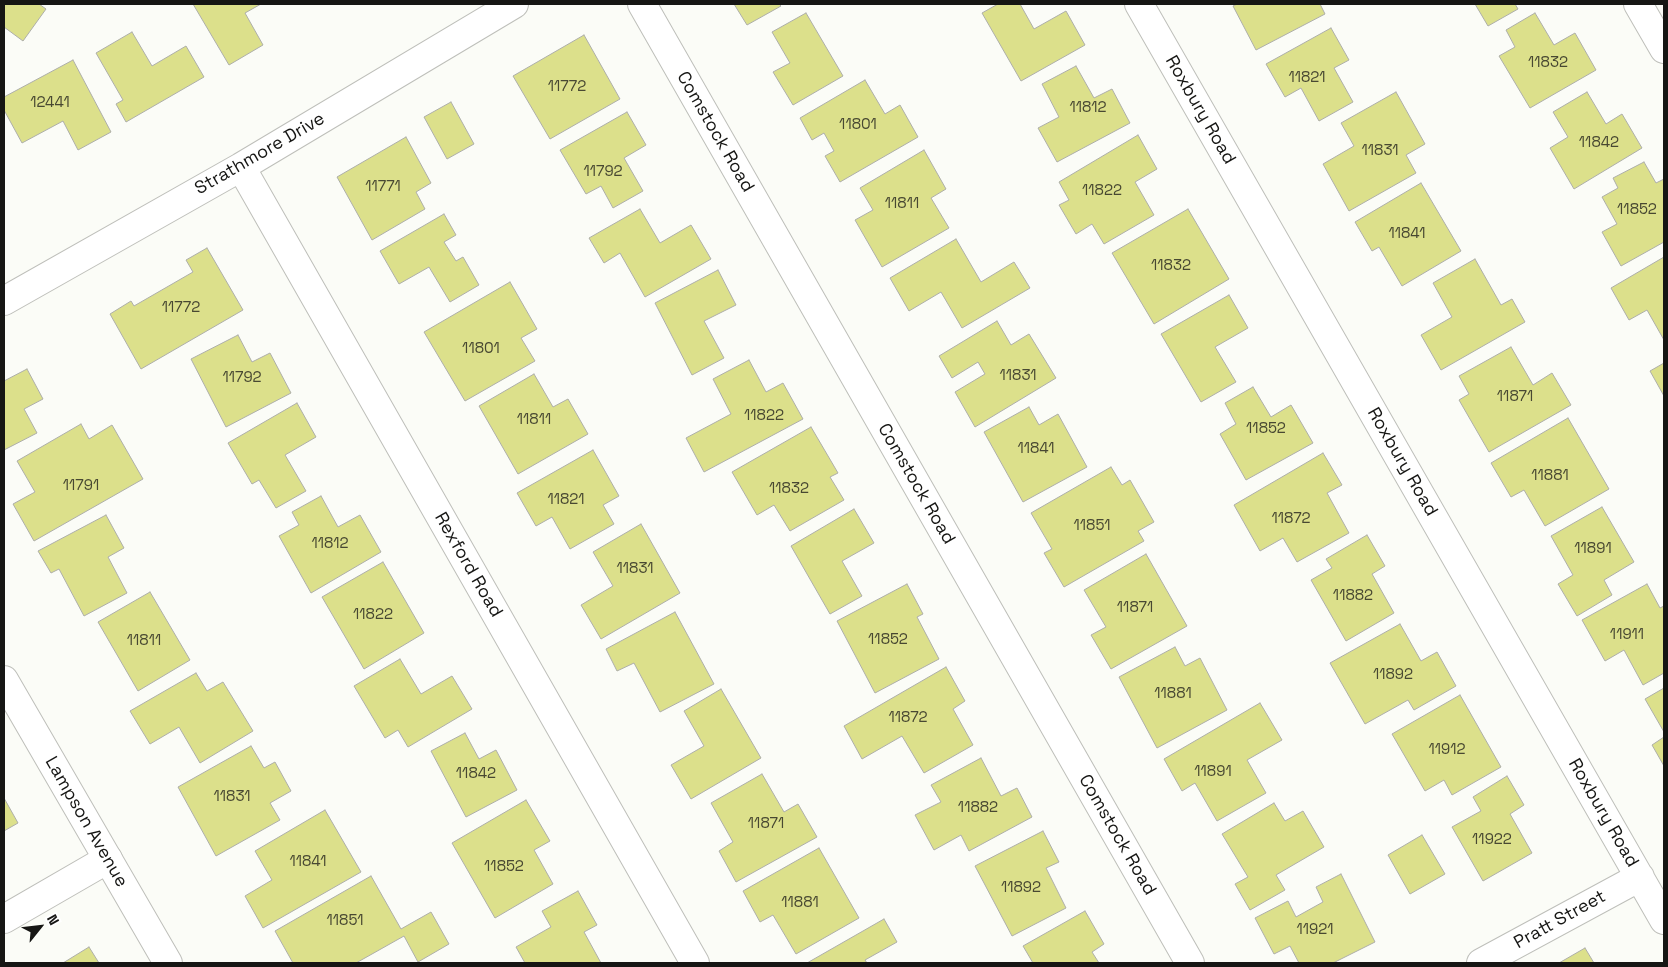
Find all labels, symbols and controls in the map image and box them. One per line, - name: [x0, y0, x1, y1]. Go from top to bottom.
- street label: Roxbury Road: [1160, 52, 1240, 168]
- house number: 11832: [1528, 54, 1568, 72]
- street label: Comstock Road: [672, 68, 758, 196]
- house number: 11821: [1288, 69, 1326, 87]
- house number: 11772: [548, 78, 586, 96]
- house number: 12441: [30, 94, 70, 112]
- house number: 11812: [1069, 99, 1107, 117]
- street label: Strathmore Drive: [191, 108, 329, 200]
- house number: 11801: [839, 116, 877, 134]
- house number: 11842: [1579, 134, 1619, 152]
- house number: 11831: [1362, 142, 1398, 160]
- house number: 11792: [583, 163, 623, 181]
- house number: 11771: [365, 178, 401, 196]
- house number: 11822: [1082, 182, 1122, 200]
- house number: 11811: [885, 195, 919, 213]
- house number: 11852: [1617, 201, 1657, 219]
- house number: 11841: [1388, 225, 1426, 243]
- house number: 11832: [1151, 257, 1191, 275]
- house number: 11772: [162, 299, 200, 317]
- house number: 11801: [462, 340, 500, 358]
- house number: 11831: [1000, 367, 1036, 385]
- house number: 11792: [222, 369, 262, 387]
- house number: 11871: [1497, 388, 1533, 406]
- street label: Roxbury Road: [1362, 404, 1442, 520]
- house number: 11822: [744, 407, 784, 425]
- house number: 11811: [517, 411, 551, 429]
- street label: Comstock Road: [873, 420, 959, 548]
- house number: 11852: [1246, 420, 1286, 438]
- house number: 11841: [1017, 440, 1055, 458]
- house number: 11881: [1531, 467, 1569, 485]
- house number: 11791: [63, 477, 99, 495]
- house number: 11832: [769, 480, 809, 498]
- house number: 11821: [547, 491, 585, 509]
- street label: Rexford Road: [429, 509, 507, 621]
- house number: 11872: [1271, 510, 1311, 528]
- house number: 11851: [1074, 517, 1110, 535]
- house number: 11812: [311, 535, 349, 553]
- house number: 11891: [1574, 540, 1612, 558]
- house number: 11831: [617, 560, 653, 578]
- house number: 11882: [1333, 587, 1373, 605]
- house number: 11871: [1117, 599, 1153, 617]
- house number: 11822: [353, 606, 393, 624]
- house number: 11911: [1610, 626, 1644, 644]
- house number: 11852: [868, 631, 908, 649]
- house number: 11811: [127, 632, 161, 650]
- house number: 11892: [1373, 666, 1413, 684]
- house number: 11881: [1154, 685, 1192, 703]
- house number: 11872: [888, 709, 928, 727]
- house number: 11912: [1428, 741, 1466, 759]
- street label: Lampson Avenue: [40, 753, 132, 891]
- street label: Roxbury Road: [1563, 755, 1643, 871]
- house number: 11891: [1194, 763, 1232, 781]
- house number: 11842: [456, 765, 496, 783]
- street label: Comstock Road: [1074, 771, 1160, 899]
- house number: 11831: [214, 788, 250, 806]
- house number: 11882: [958, 799, 998, 817]
- house number: 11871: [748, 815, 784, 833]
- house number: 11922: [1472, 831, 1512, 849]
- house number: 11841: [289, 853, 327, 871]
- house number: 11852: [484, 858, 524, 876]
- house number: 11892: [1001, 879, 1041, 897]
- street label: Pratt Street: [1510, 886, 1610, 954]
- house number: 11881: [781, 894, 819, 912]
- north arrow: [15, 902, 65, 952]
- text: N: [43, 911, 63, 928]
- house number: 11851: [327, 912, 363, 930]
- house number: 11921: [1296, 921, 1334, 939]

